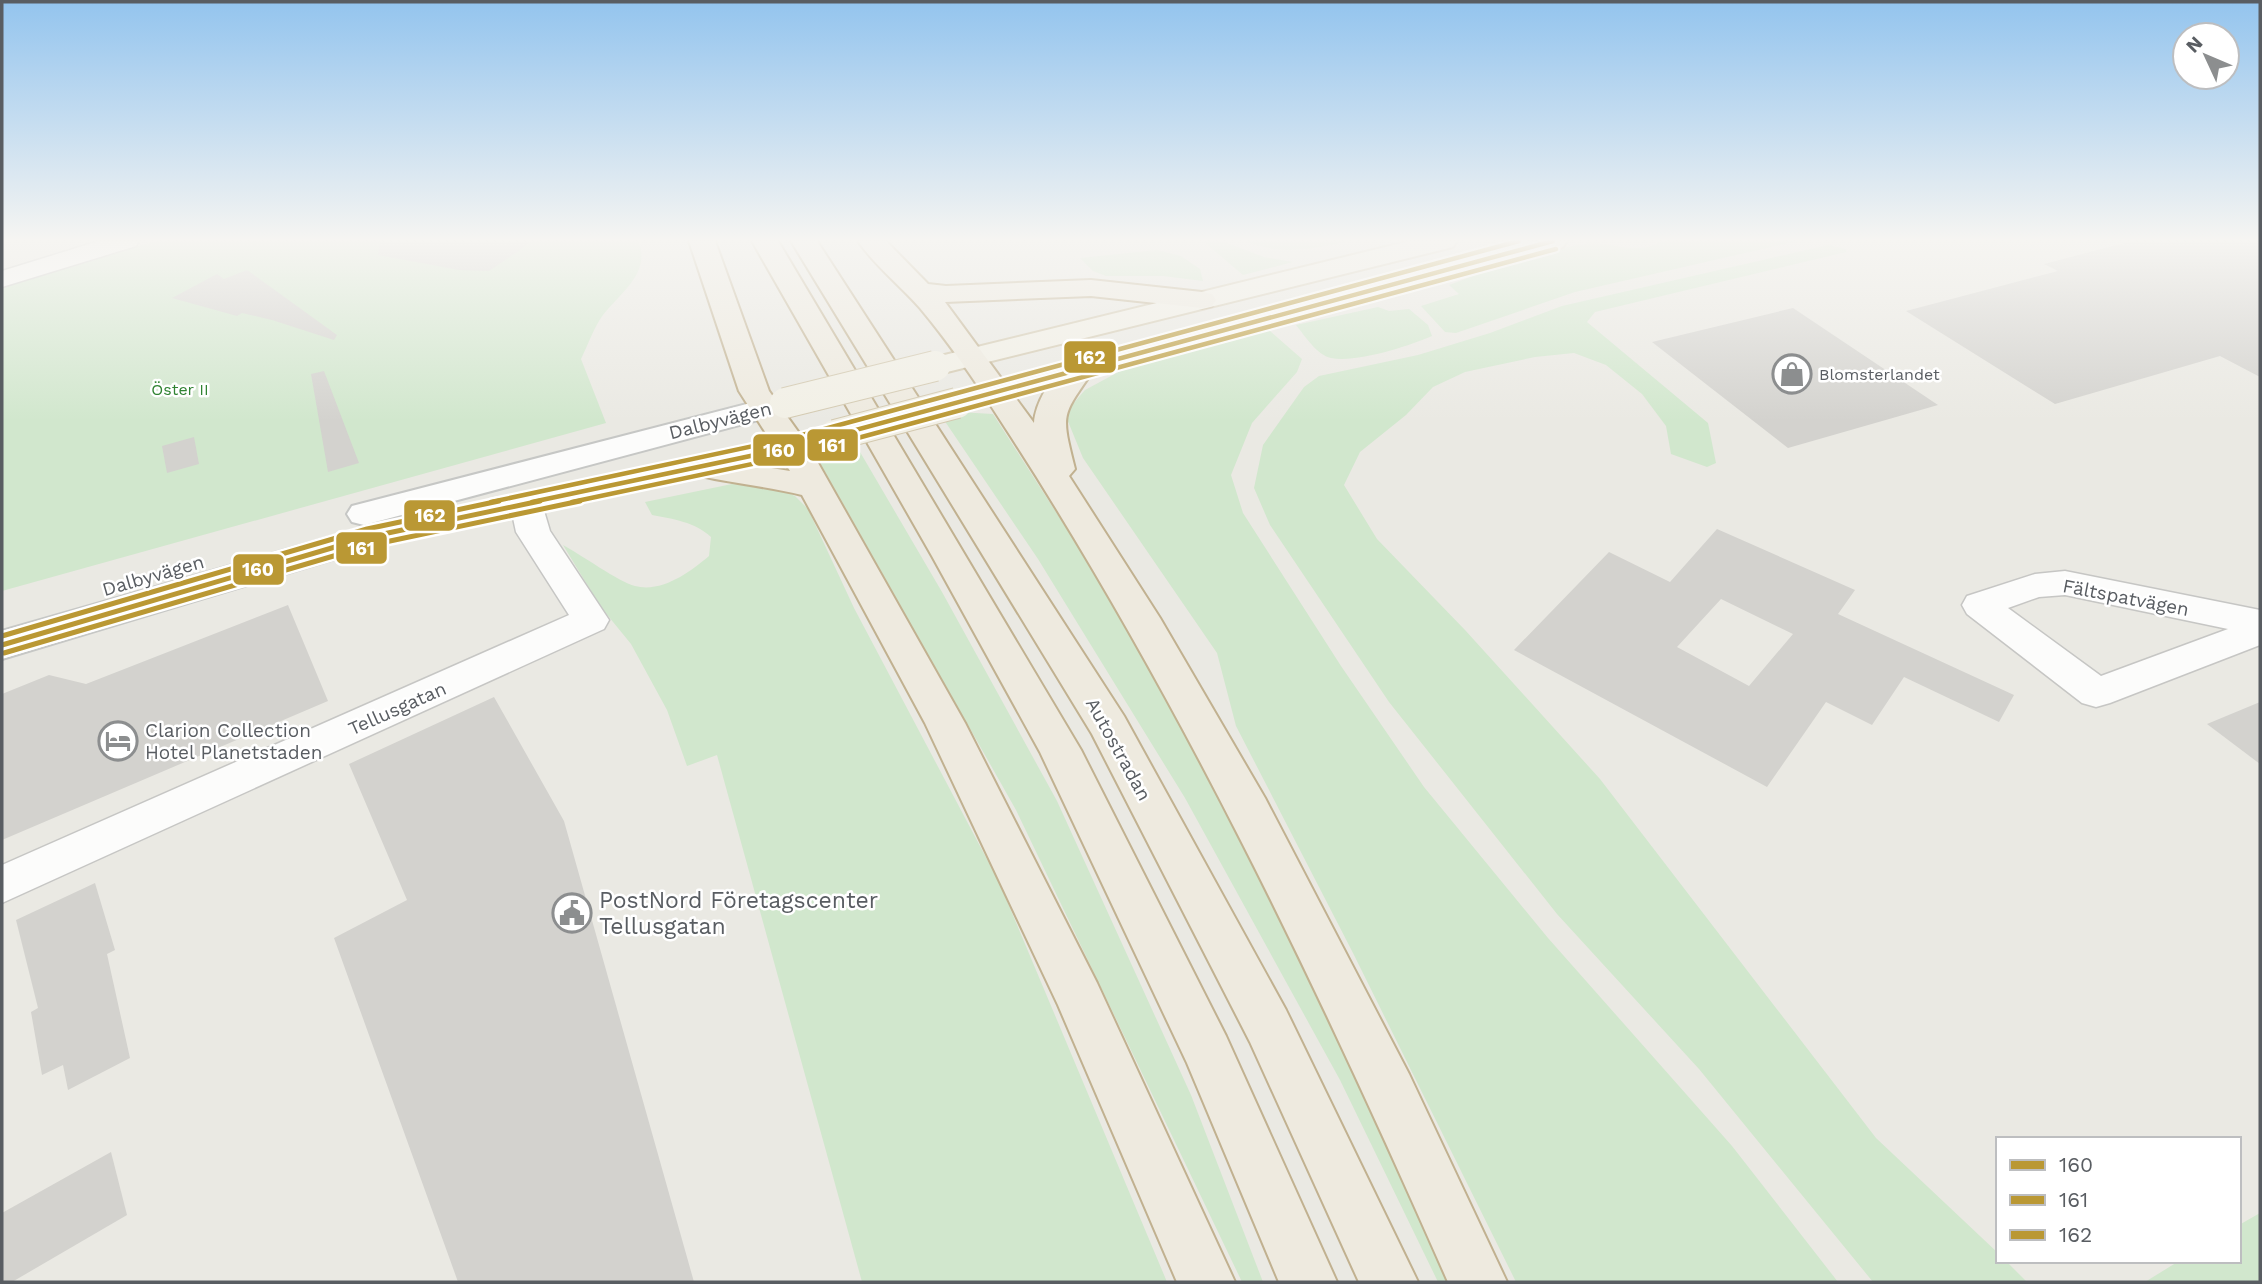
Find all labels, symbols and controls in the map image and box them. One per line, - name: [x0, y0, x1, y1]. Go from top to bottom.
- north arrow: [2171, 21, 2241, 91]
- text: N: [2181, 31, 2207, 58]
- line badge: 162: [1063, 340, 1117, 374]
- text: 162: [1074, 346, 1106, 369]
- shop icon: Blomsterlandet: [1771, 353, 1813, 395]
- place label: Blomsterlandet: [1819, 365, 1940, 384]
- park label: Öster II: [151, 380, 209, 399]
- street label: Dalbyvägen: [666, 397, 774, 444]
- line badge: 161: [806, 428, 859, 462]
- line badge: 160: [752, 433, 806, 467]
- text: 161: [818, 434, 846, 457]
- text: 160: [763, 439, 795, 462]
- line badge: 162: [403, 499, 456, 532]
- text: 162: [414, 504, 446, 527]
- line badge: 161: [335, 531, 388, 565]
- text: 161: [347, 537, 375, 560]
- street label: Dalbyvägen: [100, 550, 207, 601]
- line badge: 160: [232, 553, 285, 586]
- text: 160: [242, 558, 274, 581]
- street label: Fältspatvägen: [2061, 574, 2191, 621]
- street label: Tellusgatan: [345, 677, 450, 740]
- street label: Autostradan: [1081, 694, 1156, 805]
- place label: Clarion Collection Hotel Planetstaden: [145, 719, 323, 764]
- hotel icon: Clarion Collection Hotel Planetstaden: [97, 720, 139, 762]
- place label: PostNord Företagscenter Tellusgatan: [599, 887, 878, 940]
- public building icon: PostNord Företagscenter Tellusgatan: [551, 892, 593, 934]
- legend: [1996, 1137, 2241, 1263]
- text: 160: [2059, 1152, 2093, 1177]
- text: 161: [2059, 1187, 2088, 1212]
- text: 162: [2059, 1222, 2092, 1247]

